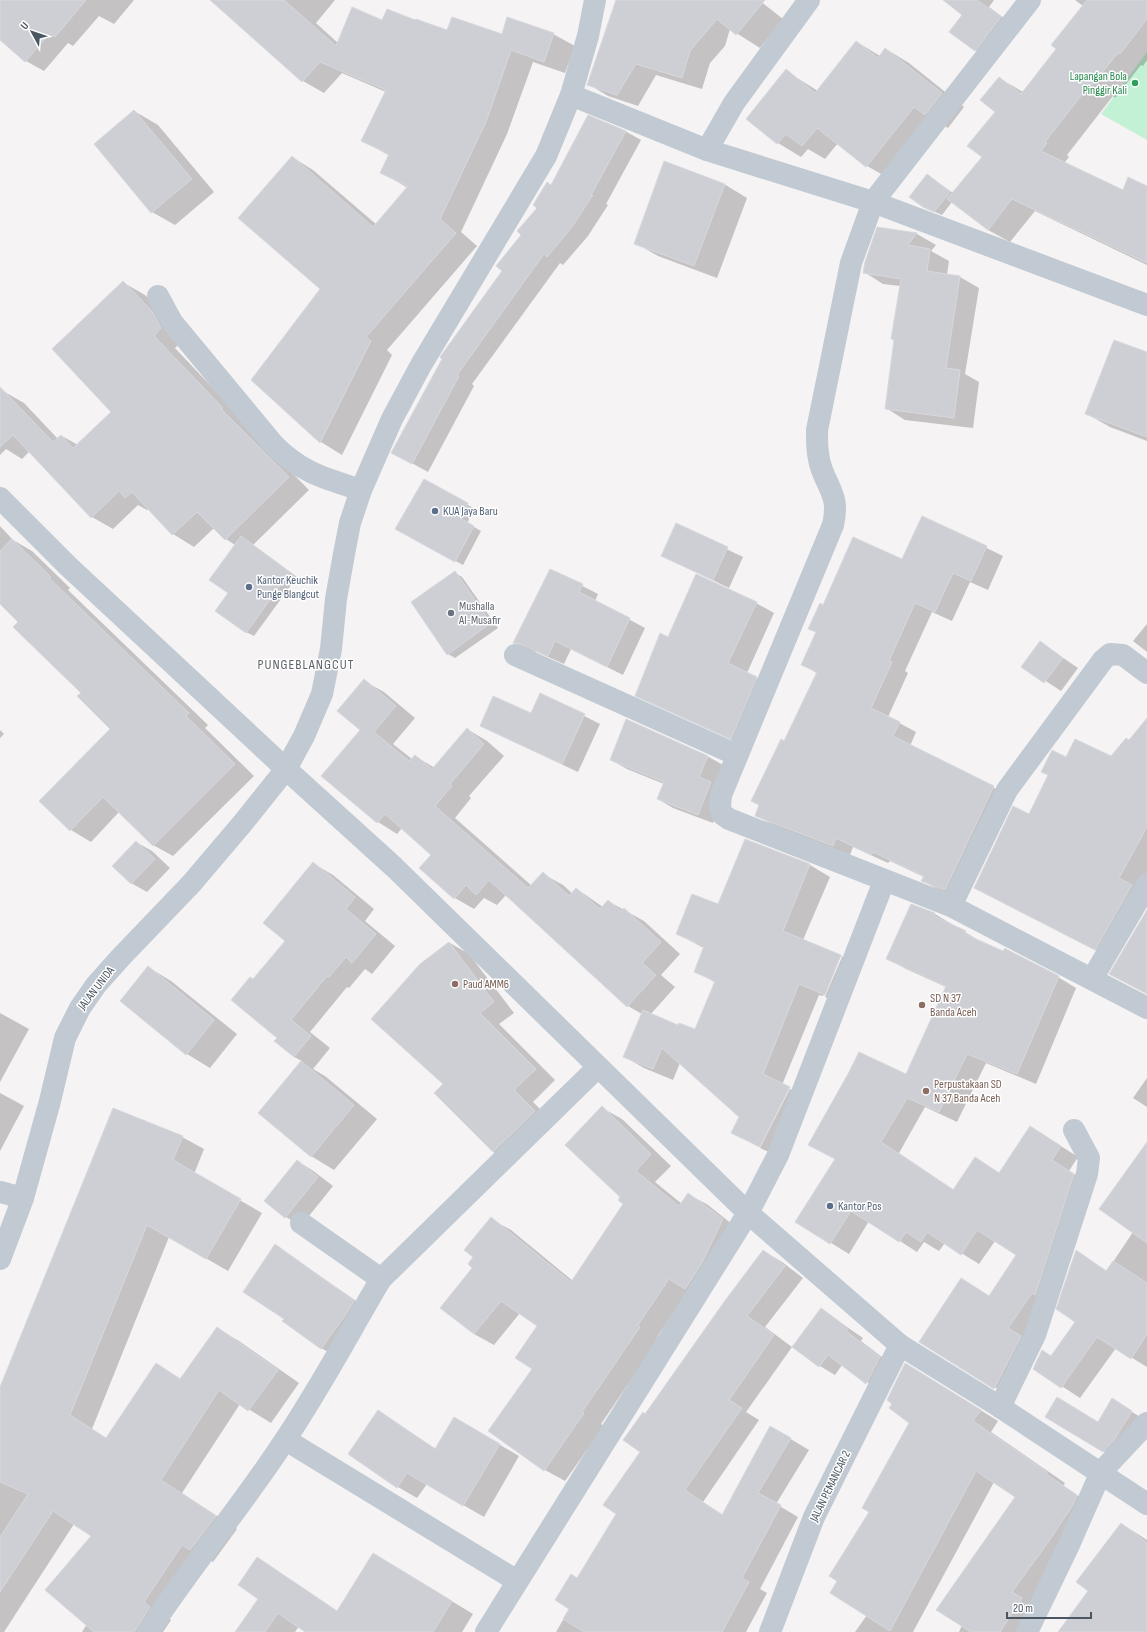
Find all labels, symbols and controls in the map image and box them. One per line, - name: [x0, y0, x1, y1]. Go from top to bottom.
- north arrow: [12, 12, 52, 52]
- text: U: [18, 19, 32, 32]
- place label: Lapangan Bola Pinggir Kali: [1070, 69, 1127, 98]
- marker: Lapangan Bola Pinggir Kali: [1130, 78, 1140, 88]
- place label: KUA Jaya Baru: [443, 504, 498, 519]
- marker: KUA Jaya Baru: [430, 506, 440, 516]
- place label: Kantor Keuchik Punge Blangcut: [257, 573, 320, 602]
- marker: Kantor Keuchik Punge Blangcut: [244, 582, 254, 592]
- place label: Mushalla Al-Musafir: [458, 599, 501, 628]
- marker: Mushalla Al-Musafir: [446, 608, 456, 618]
- district label: PUNGEBLANGCUT: [258, 656, 354, 673]
- street label: JALAN UNIDA: [74, 963, 118, 1014]
- place label: Paud AMM6: [463, 977, 509, 992]
- marker: Paud AMM6: [450, 979, 460, 989]
- place label: SD N 37 Banda Aceh: [930, 991, 977, 1020]
- marker: SD N 37 Banda Aceh: [917, 1000, 927, 1010]
- place label: Perpustakaan SD N 37 Banda Aceh: [934, 1077, 1002, 1106]
- marker: Perpustakaan SD N 37 Banda Aceh: [921, 1086, 931, 1096]
- place label: Kantor Pos: [838, 1199, 881, 1214]
- marker: Kantor Pos: [825, 1201, 835, 1211]
- street label: JALAN PEMANCAR 2: [806, 1448, 854, 1525]
- scale bar: [1007, 1594, 1091, 1620]
- text: 20 m: [1013, 1601, 1033, 1616]

